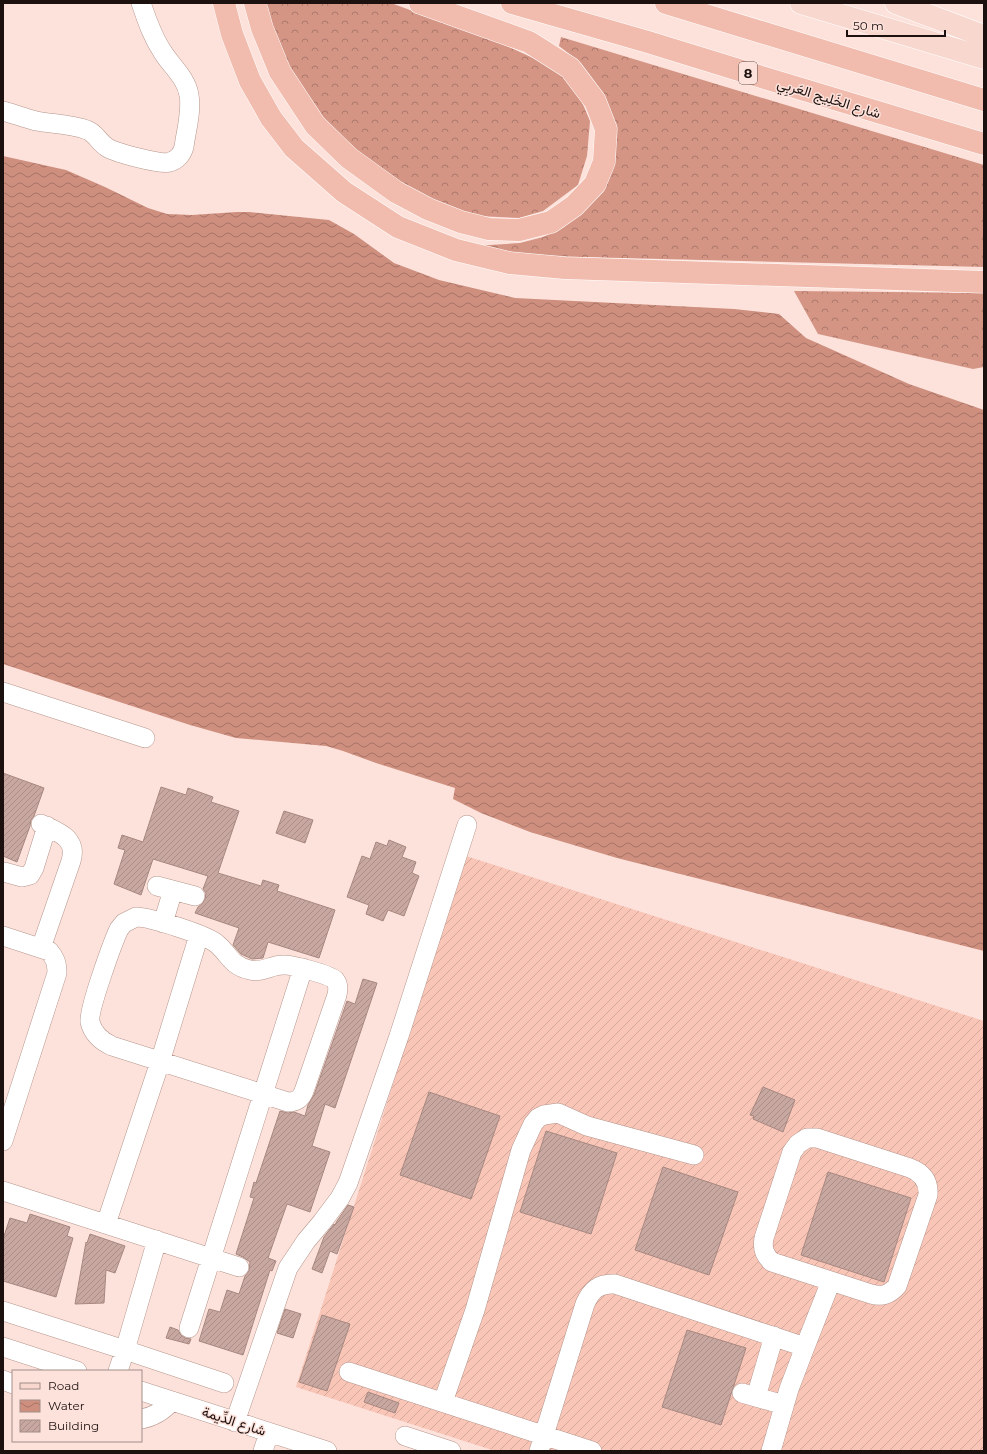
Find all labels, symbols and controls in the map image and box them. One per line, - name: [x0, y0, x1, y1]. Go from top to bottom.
- scale bar: [847, 12, 945, 38]
- text: 50 m: [853, 18, 884, 33]
- road number: 8: [739, 62, 757, 84]
- street label: شارع الخَلِيج العَربِي: [774, 74, 883, 125]
- legend: [12, 1370, 142, 1442]
- text: Road: [48, 1378, 79, 1393]
- text: Water: [48, 1398, 85, 1413]
- street label: شارع الدِّيمة: [199, 1402, 268, 1442]
- text: Building: [48, 1418, 99, 1433]

